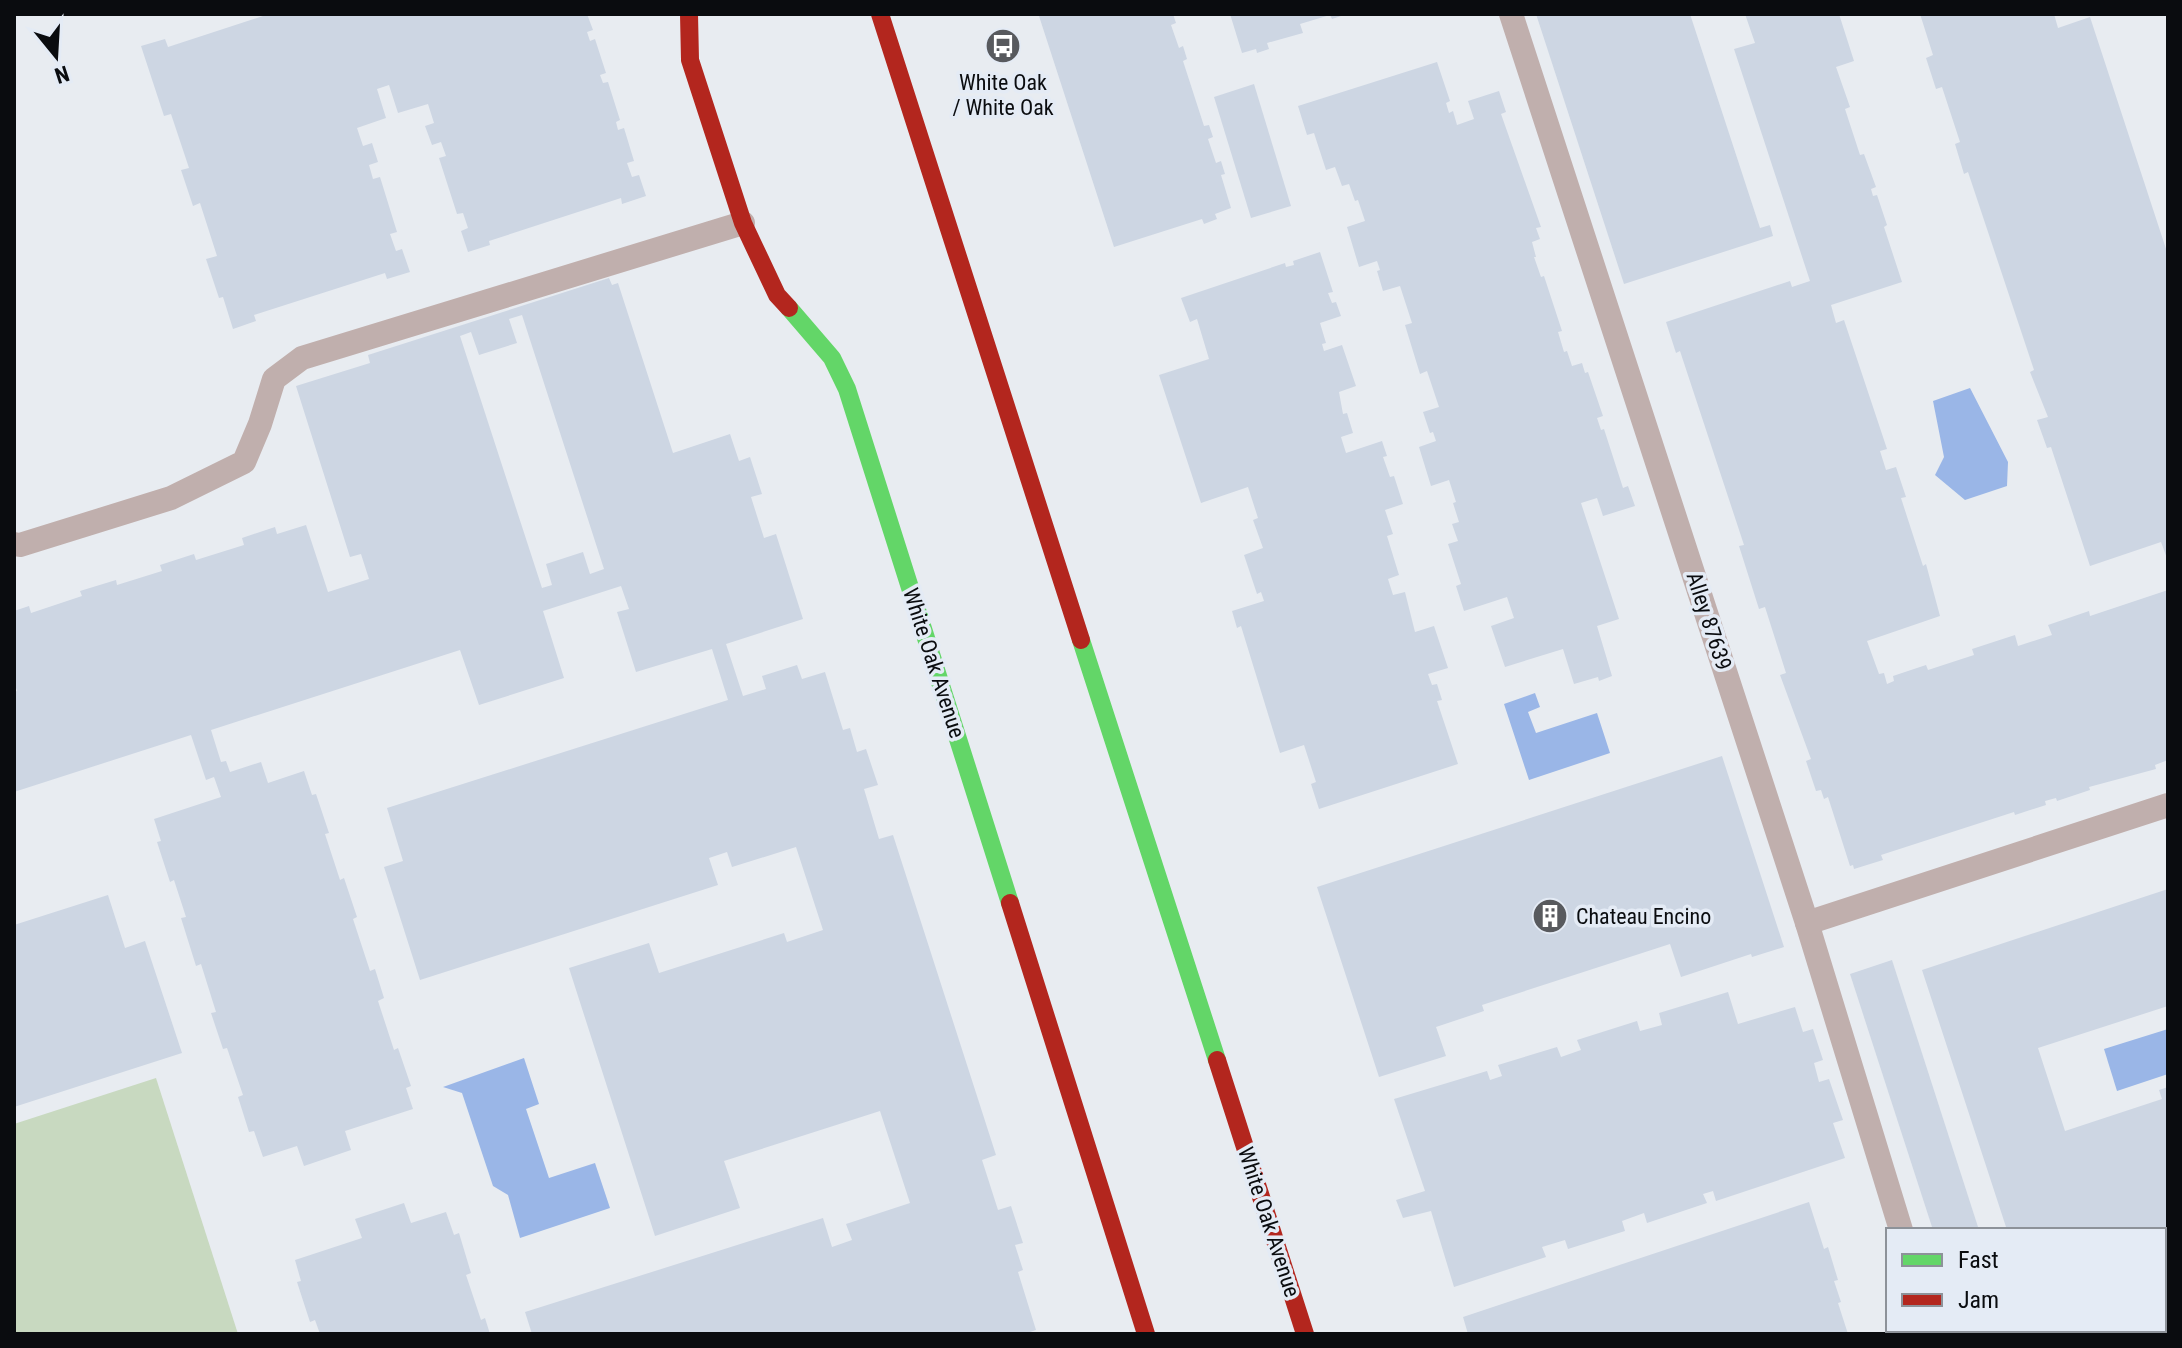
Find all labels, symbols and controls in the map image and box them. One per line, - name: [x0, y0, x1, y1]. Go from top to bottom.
- north arrow: [16, 16, 96, 96]
- bus stop icon: White Oak / White Oak: [984, 27, 1022, 65]
- text: N: [52, 61, 72, 89]
- place label: White Oak / White Oak: [952, 70, 1054, 120]
- street label: Alley 87639: [1681, 569, 1737, 673]
- street label: White Oak Avenue: [898, 585, 970, 741]
- building icon: Chateau Encino: [1531, 897, 1569, 935]
- place label: Chateau Encino: [1576, 904, 1711, 929]
- street label: White Oak Avenue: [1233, 1144, 1305, 1300]
- legend: [1886, 1228, 2166, 1332]
- text: Fast: [1958, 1246, 1999, 1274]
- text: Jam: [1958, 1286, 1999, 1314]

